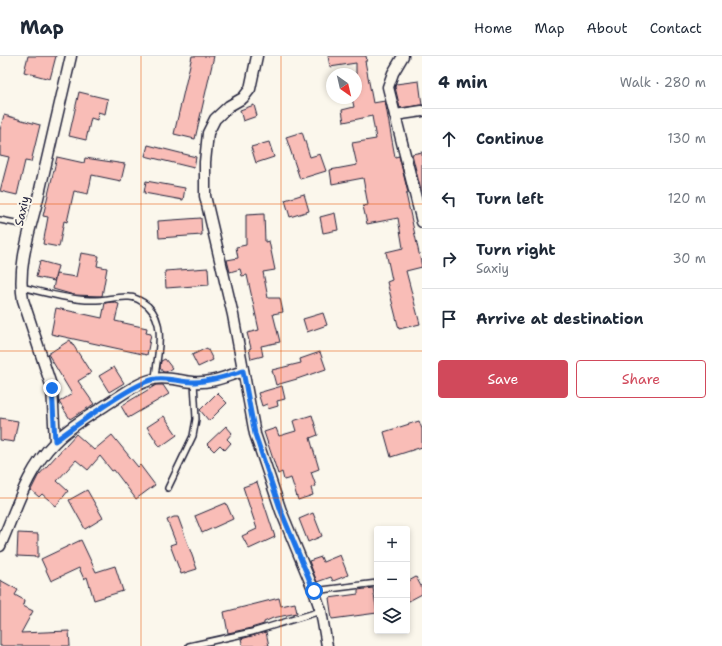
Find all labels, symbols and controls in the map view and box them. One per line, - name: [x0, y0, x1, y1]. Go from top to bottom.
- text: Map: [20, 15, 64, 40]
- text: Home: [474, 19, 513, 37]
- text: Map: [535, 19, 565, 37]
- text: About: [587, 19, 628, 37]
- text: Contact: [650, 19, 702, 37]
- north arrow: [326, 68, 362, 104]
- text: 4 min: [438, 71, 488, 93]
- text: Walk · 280 m: [620, 74, 706, 91]
- icon: ahead: [438, 128, 460, 150]
- text: Continue: [476, 129, 544, 149]
- text: 130 m: [668, 130, 706, 147]
- icon: left: [438, 188, 460, 210]
- text: Turn left: [476, 189, 544, 209]
- text: 120 m: [668, 190, 706, 207]
- street label: Saxiy: [11, 194, 33, 228]
- text: Turn right: [476, 240, 556, 260]
- icon: right: [438, 248, 460, 270]
- text: 30 m: [672, 250, 706, 267]
- text: Saxiy: [476, 260, 509, 277]
- icon: arrive: [438, 308, 460, 330]
- text: Arrive at destination: [476, 309, 644, 329]
- button: Save: [438, 360, 568, 398]
- button: Share: [576, 360, 706, 398]
- route end: [43, 379, 61, 397]
- map controls: [374, 526, 410, 634]
- button: +: [374, 526, 410, 562]
- button: −: [374, 562, 410, 598]
- route start: [305, 582, 323, 600]
- button: layers: [374, 598, 410, 634]

